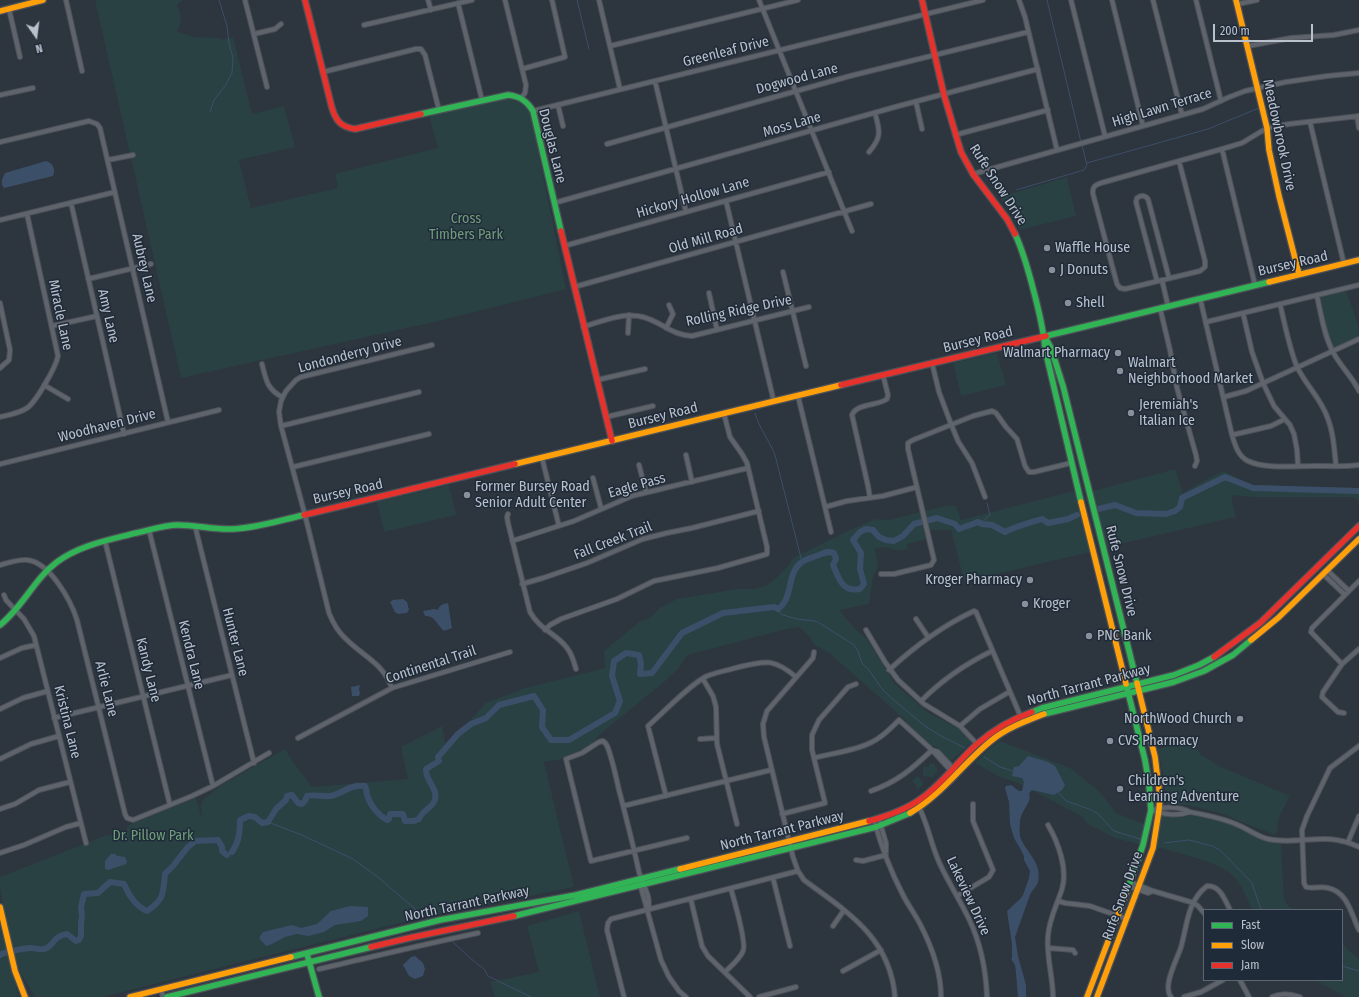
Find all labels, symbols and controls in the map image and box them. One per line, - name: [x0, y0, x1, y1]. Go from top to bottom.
- north arrow: [16, 16, 56, 56]
- scale bar: [1215, 16, 1315, 42]
- text: 200 m: [1220, 24, 1250, 38]
- street label: Greenleaf Drive: [681, 33, 771, 71]
- text: N: [34, 41, 44, 55]
- street label: Dogwood Lane: [754, 60, 840, 98]
- street label: Meadowbrook Drive: [1259, 78, 1299, 192]
- street label: High Lawn Terrace: [1110, 85, 1214, 131]
- street label: Douglas Lane: [535, 107, 569, 185]
- street label: Moss Lane: [761, 109, 823, 141]
- street label: Rufe Snow Drive: [966, 141, 1030, 229]
- street label: Hickory Hollow Lane: [635, 174, 751, 222]
- park label: Cross Timbers Park: [429, 211, 503, 244]
- street label: Old Mill Road: [667, 220, 745, 258]
- street label: Aubrey Lane: [128, 232, 160, 304]
- place label: Waffle House: [1055, 240, 1130, 256]
- marker: Waffle House: [1042, 243, 1052, 253]
- street label: Bursey Road: [1256, 248, 1330, 280]
- place label: J Donuts: [1060, 262, 1108, 278]
- marker: J Donuts: [1047, 265, 1057, 275]
- street label: Miracle Lane: [44, 278, 76, 352]
- street label: Amy Lane: [94, 287, 122, 345]
- street label: Rolling Ridge Drive: [685, 292, 793, 330]
- place label: Shell: [1076, 295, 1105, 311]
- marker: Shell: [1063, 298, 1073, 308]
- street label: Bursey Road: [941, 323, 1015, 357]
- street label: Londonderry Drive: [297, 333, 403, 377]
- place label: Walmart Pharmacy: [1003, 345, 1110, 361]
- marker: Walmart Pharmacy: [1113, 348, 1123, 358]
- place label: Walmart Neighborhood Market: [1128, 355, 1253, 388]
- marker: Walmart Neighborhood Market: [1115, 366, 1125, 376]
- place label: Jeremiah's Italian Ice: [1139, 397, 1198, 430]
- street label: Bursey Road: [626, 399, 700, 433]
- street label: Woodhaven Drive: [56, 406, 158, 446]
- marker: Jeremiah's Italian Ice: [1126, 408, 1136, 418]
- street label: Eagle Pass: [606, 470, 668, 502]
- street label: Bursey Road: [311, 476, 385, 508]
- place label: Former Bursey Road Senior Adult Center: [475, 479, 590, 512]
- marker: Former Bursey Road Senior Adult Center: [462, 490, 472, 500]
- street label: Fall Creek Trail: [572, 518, 654, 564]
- street label: Rufe Snow Drive: [1102, 524, 1140, 618]
- place label: Kroger Pharmacy: [925, 572, 1022, 588]
- marker: Kroger Pharmacy: [1025, 575, 1035, 585]
- place label: Kroger: [1033, 596, 1070, 612]
- marker: Kroger: [1020, 599, 1030, 609]
- street label: Hunter Lane: [218, 606, 252, 678]
- street label: Kendra Lane: [174, 619, 208, 691]
- place label: PNC Bank: [1097, 628, 1152, 644]
- marker: PNC Bank: [1084, 631, 1094, 641]
- street label: Kandy Lane: [132, 636, 164, 704]
- street label: Continental Trail: [384, 642, 478, 688]
- street label: Arlie Lane: [91, 659, 121, 719]
- street label: North Tarrant Parkway: [1026, 660, 1152, 710]
- street label: Kristina Lane: [50, 684, 84, 760]
- place label: NorthWood Church: [1124, 711, 1232, 727]
- marker: NorthWood Church: [1235, 714, 1245, 724]
- place label: CVS Pharmacy: [1118, 733, 1198, 749]
- marker: CVS Pharmacy: [1105, 736, 1115, 746]
- place label: Children's Learning Adventure: [1128, 773, 1239, 806]
- marker: Children's Learning Adventure: [1115, 784, 1125, 794]
- street label: North Tarrant Parkway: [718, 808, 846, 854]
- park label: Dr. Pillow Park: [112, 828, 194, 844]
- street label: Rufe Snow Drive: [1099, 849, 1147, 943]
- street label: Lakeview Drive: [942, 854, 994, 938]
- street label: North Tarrant Parkway: [403, 883, 531, 925]
- legend: [1203, 909, 1343, 981]
- text: Fast: [1241, 918, 1260, 932]
- text: Slow: [1241, 938, 1264, 952]
- text: Jam: [1241, 958, 1259, 972]

